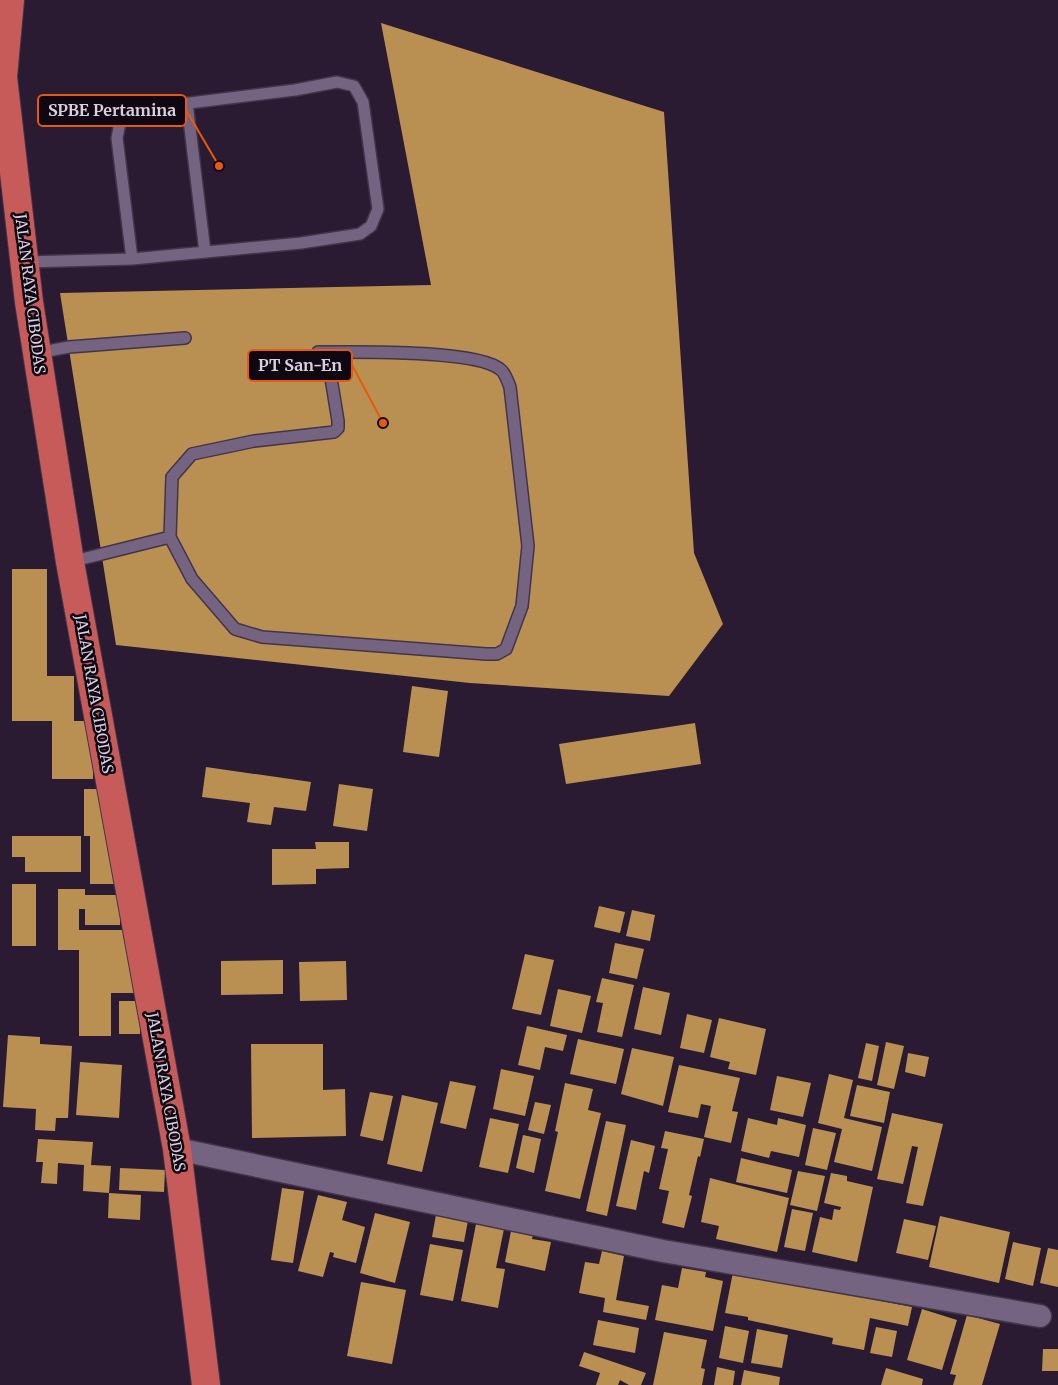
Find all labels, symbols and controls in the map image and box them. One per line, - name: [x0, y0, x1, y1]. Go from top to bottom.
- callout: SPBE Pertamina: [38, 95, 186, 126]
- text: SPBE Pertamina: [48, 100, 176, 120]
- street label: JALAN RAYA CIBODAS: [11, 212, 50, 375]
- callout: PT San-En: [248, 350, 352, 381]
- text: PT San-En: [258, 355, 342, 375]
- street label: JALAN RAYA CIBODAS: [71, 612, 118, 775]
- street label: JALAN RAYA CIBODAS: [143, 1010, 190, 1173]

